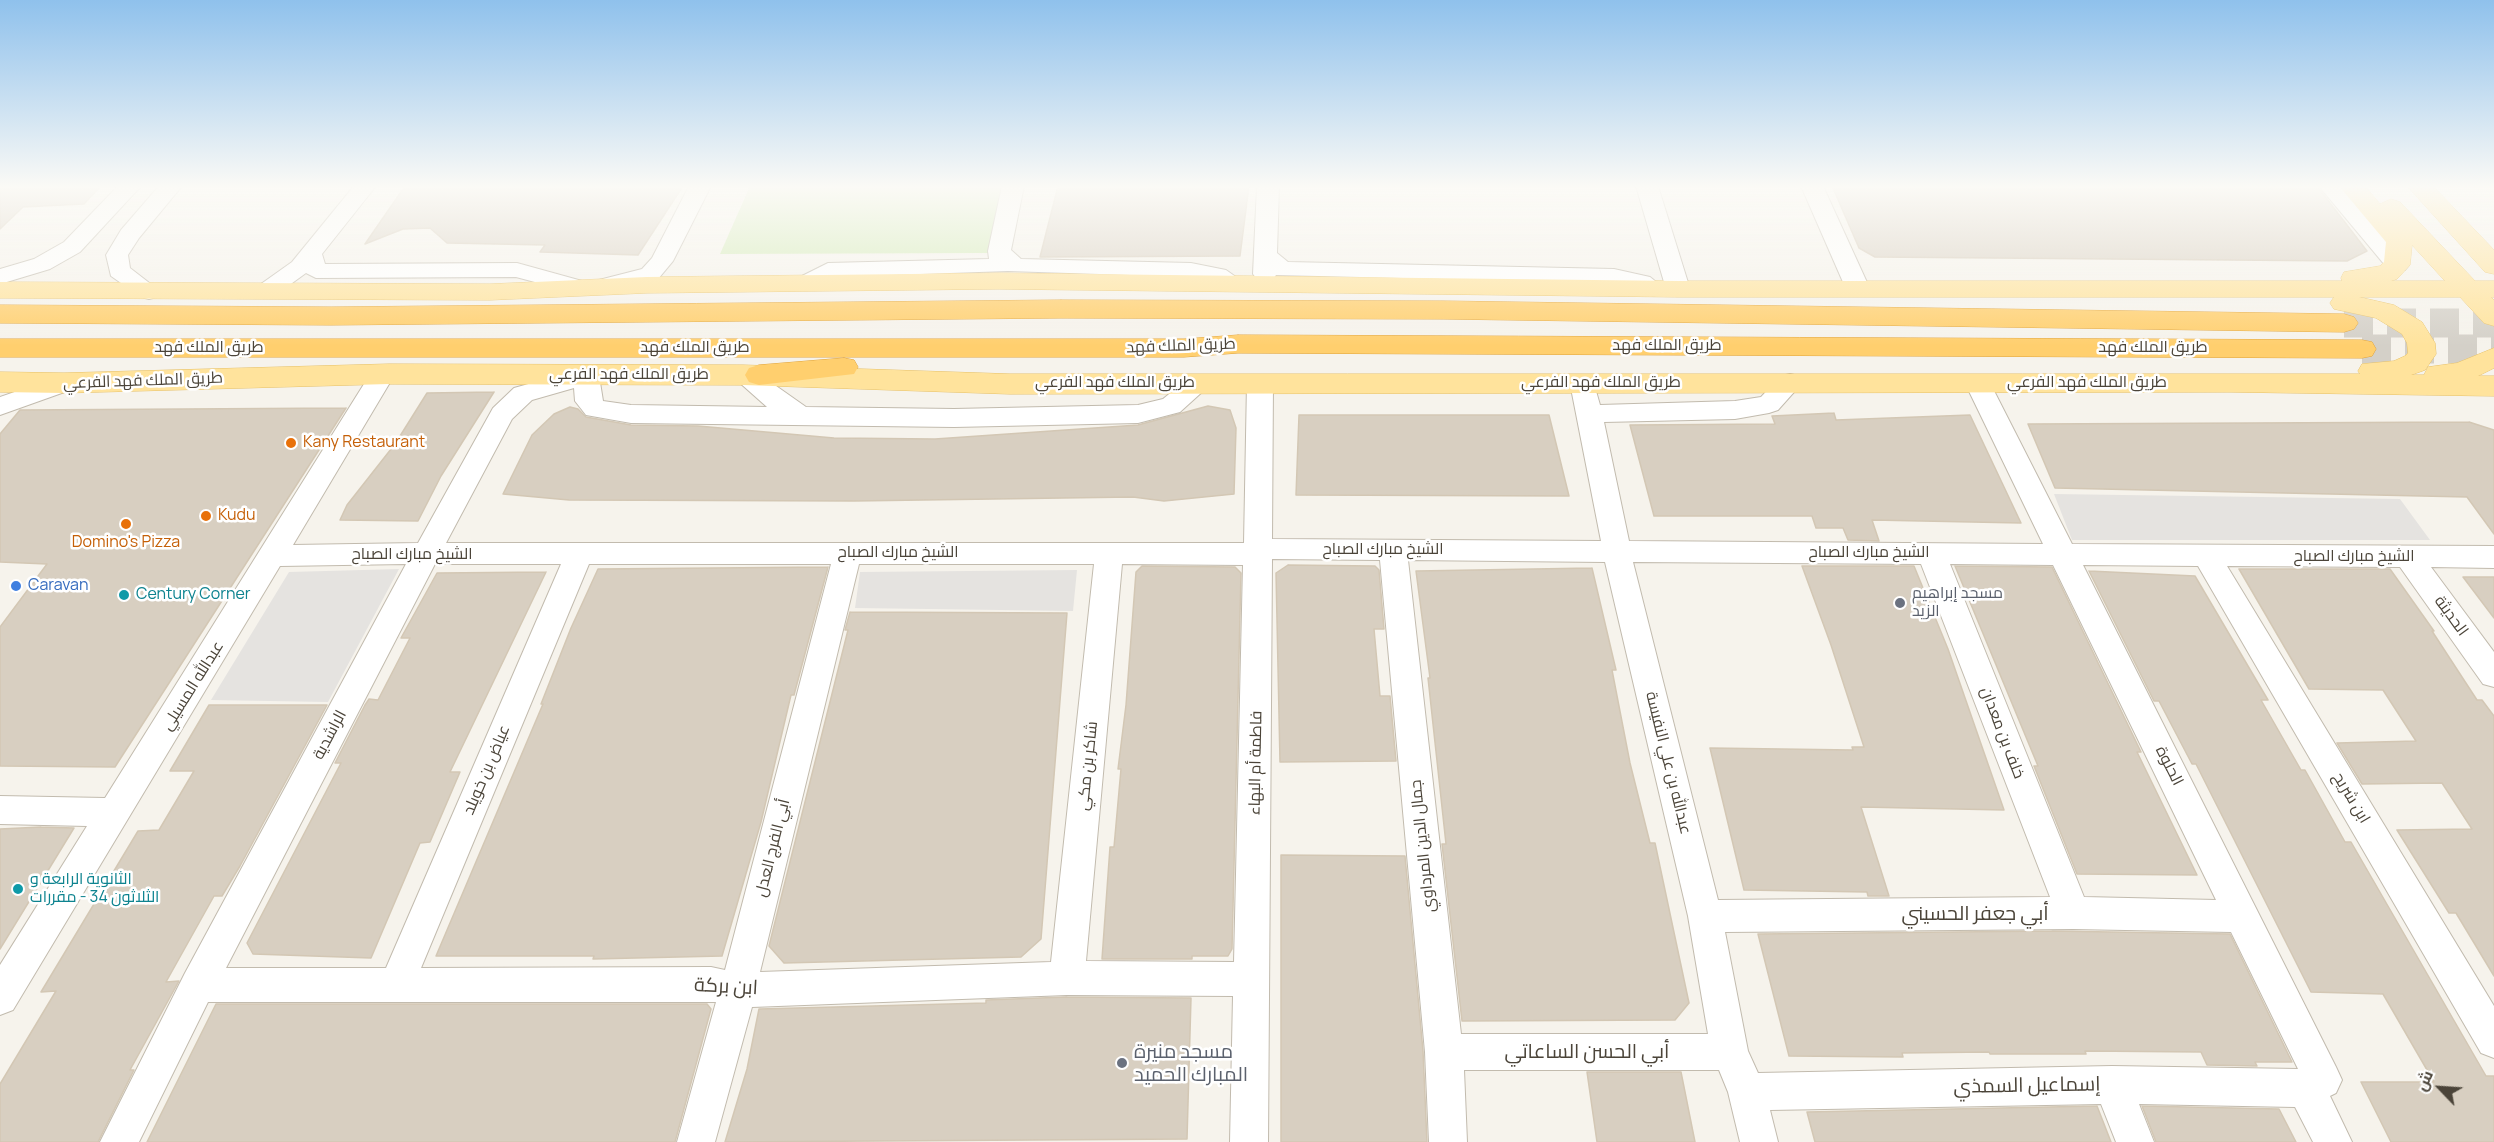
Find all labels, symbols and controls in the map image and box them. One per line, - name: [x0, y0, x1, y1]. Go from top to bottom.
- street label: طريق الملك فهد: [1126, 334, 1236, 358]
- street label: طريق الملك فهد: [1612, 336, 1722, 356]
- street label: طريق الملك فهد: [154, 338, 264, 358]
- street label: طريق الملك فهد: [640, 338, 750, 358]
- street label: طريق الملك فهد: [2098, 338, 2208, 358]
- street label: طريق الملك فهد الفرعي: [549, 365, 709, 385]
- street label: طريق الملك فهد الفرعي: [63, 369, 223, 393]
- street label: طريق الملك فهد الفرعي: [1035, 373, 1195, 393]
- street label: طريق الملك فهد الفرعي: [1521, 373, 1681, 393]
- street label: طريق الملك فهد الفرعي: [2007, 373, 2167, 393]
- place label: Kany Restaurant: [303, 433, 425, 453]
- marker: Kany Restaurant: [284, 436, 298, 450]
- place label: Kudu: [218, 506, 255, 526]
- marker: Kudu: [199, 509, 213, 523]
- marker: Domino's Pizza: [119, 517, 133, 531]
- place label: Domino's Pizza: [72, 533, 180, 553]
- street label: الشيخ مبارك الصباح: [1322, 540, 1444, 560]
- street label: الشيخ مبارك الصباح: [837, 543, 959, 563]
- street label: الشيخ مبارك الصباح: [1808, 543, 1930, 563]
- street label: الشيخ مبارك الصباح: [351, 545, 473, 565]
- street label: الشيخ مبارك الصباح: [2293, 547, 2415, 567]
- place label: Caravan: [28, 576, 88, 596]
- marker: Caravan: [9, 579, 23, 593]
- place label: مسجد إبراهيم الزيد: [1912, 584, 2003, 622]
- place label: Century Corner: [136, 585, 251, 605]
- marker: Century Corner: [117, 588, 131, 602]
- street label: الحديثة: [2430, 592, 2472, 640]
- marker: مسجد إبراهيم الزيد: [1893, 596, 1907, 610]
- street label: عبدالله المسيلي: [158, 638, 228, 734]
- street label: خلف بن معدان: [1976, 685, 2028, 781]
- street label: عبدالله بن علي النفيسة: [1641, 690, 1695, 836]
- street label: الراشدية: [309, 707, 351, 763]
- street label: فاطمة أم البهاء: [1245, 711, 1267, 815]
- street label: شاكر بن مكي: [1074, 720, 1102, 812]
- street label: عياض بن خويلد: [459, 722, 515, 818]
- street label: الحلوة: [2151, 743, 2187, 789]
- street label: ابن شريح: [2328, 769, 2374, 827]
- street label: جمال الدين المرداوي: [1406, 779, 1440, 913]
- street label: أبي الفرج العدل: [752, 797, 794, 899]
- place label: الثانوية الرابعة و الثلاثون 34 - مقررات: [30, 870, 159, 908]
- marker: الثانوية الرابعة و الثلاثون 34 - مقررات: [11, 882, 25, 896]
- street label: أبي جعفر الحسيني: [1901, 902, 2049, 926]
- street label: ابن بركة: [693, 973, 759, 1001]
- place label: مسجد منيرة المبارك الحميد: [1134, 1040, 1248, 1087]
- street label: أبي الحسن الساعاتي: [1505, 1040, 1669, 1064]
- marker: مسجد منيرة المبارك الحميد: [1115, 1056, 1129, 1070]
- north arrow: [2410, 1058, 2470, 1118]
- text: ش: [2409, 1066, 2438, 1094]
- street label: إسماعيل السمذي: [1953, 1073, 2101, 1099]

